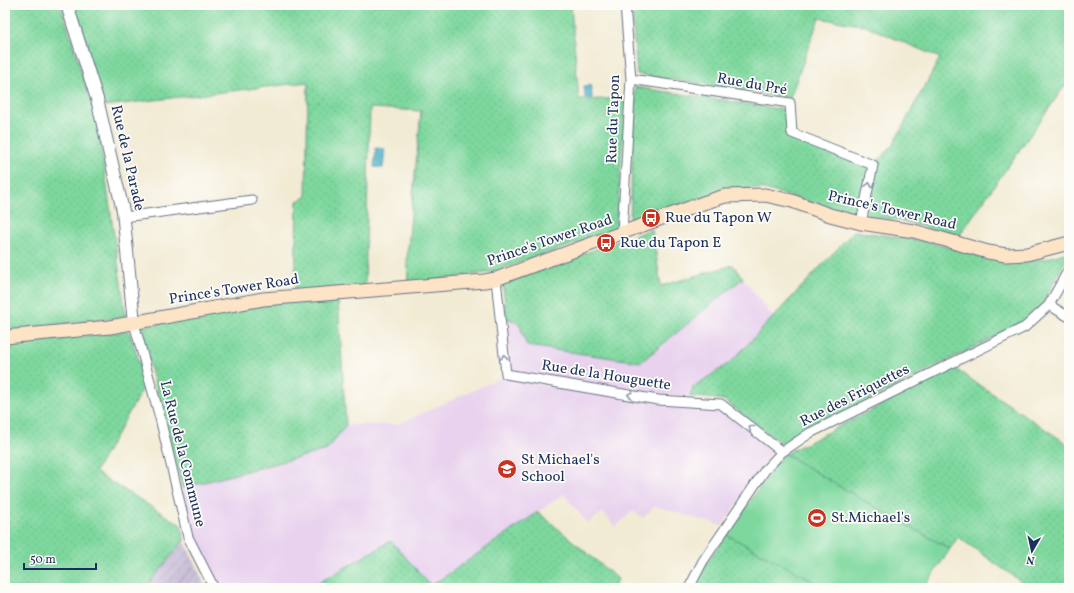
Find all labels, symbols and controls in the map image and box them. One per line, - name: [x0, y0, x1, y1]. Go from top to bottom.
- street label: Rue du Pré: [715, 69, 789, 101]
- street label: Rue du Tapon: [602, 74, 626, 164]
- street label: Rue de la Parade: [105, 103, 149, 213]
- one-way arrow: [864, 182, 872, 188]
- street label: Prince's Tower Road: [826, 186, 958, 236]
- bus stop icon: Rue du Tapon W: [640, 207, 662, 229]
- place label: Rue du Tapon W: [665, 208, 772, 229]
- street label: Prince's Tower Road: [485, 210, 615, 272]
- bus stop icon: Rue du Tapon E: [595, 232, 617, 254]
- place label: Rue du Tapon E: [620, 233, 721, 254]
- street label: Prince's Tower Road: [168, 269, 300, 311]
- one-way arrow: [500, 354, 509, 360]
- street label: Rue de la Houguette: [540, 355, 672, 397]
- street label: Rue des Friquettes: [797, 359, 913, 433]
- street label: La Rue de la Commune: [154, 379, 210, 529]
- one-way arrow: [627, 391, 633, 400]
- one-way arrow: [749, 426, 756, 433]
- place label: St Michael's School: [521, 450, 600, 488]
- school or university icon: St Michael's School: [496, 458, 518, 480]
- sports icon: St.Michael's: [806, 507, 828, 529]
- place label: St.Michael's: [831, 508, 910, 529]
- north arrow: [1012, 531, 1052, 571]
- scale bar: [24, 545, 96, 571]
- text: N: [1026, 551, 1036, 567]
- text: 50 m: [30, 552, 56, 568]

